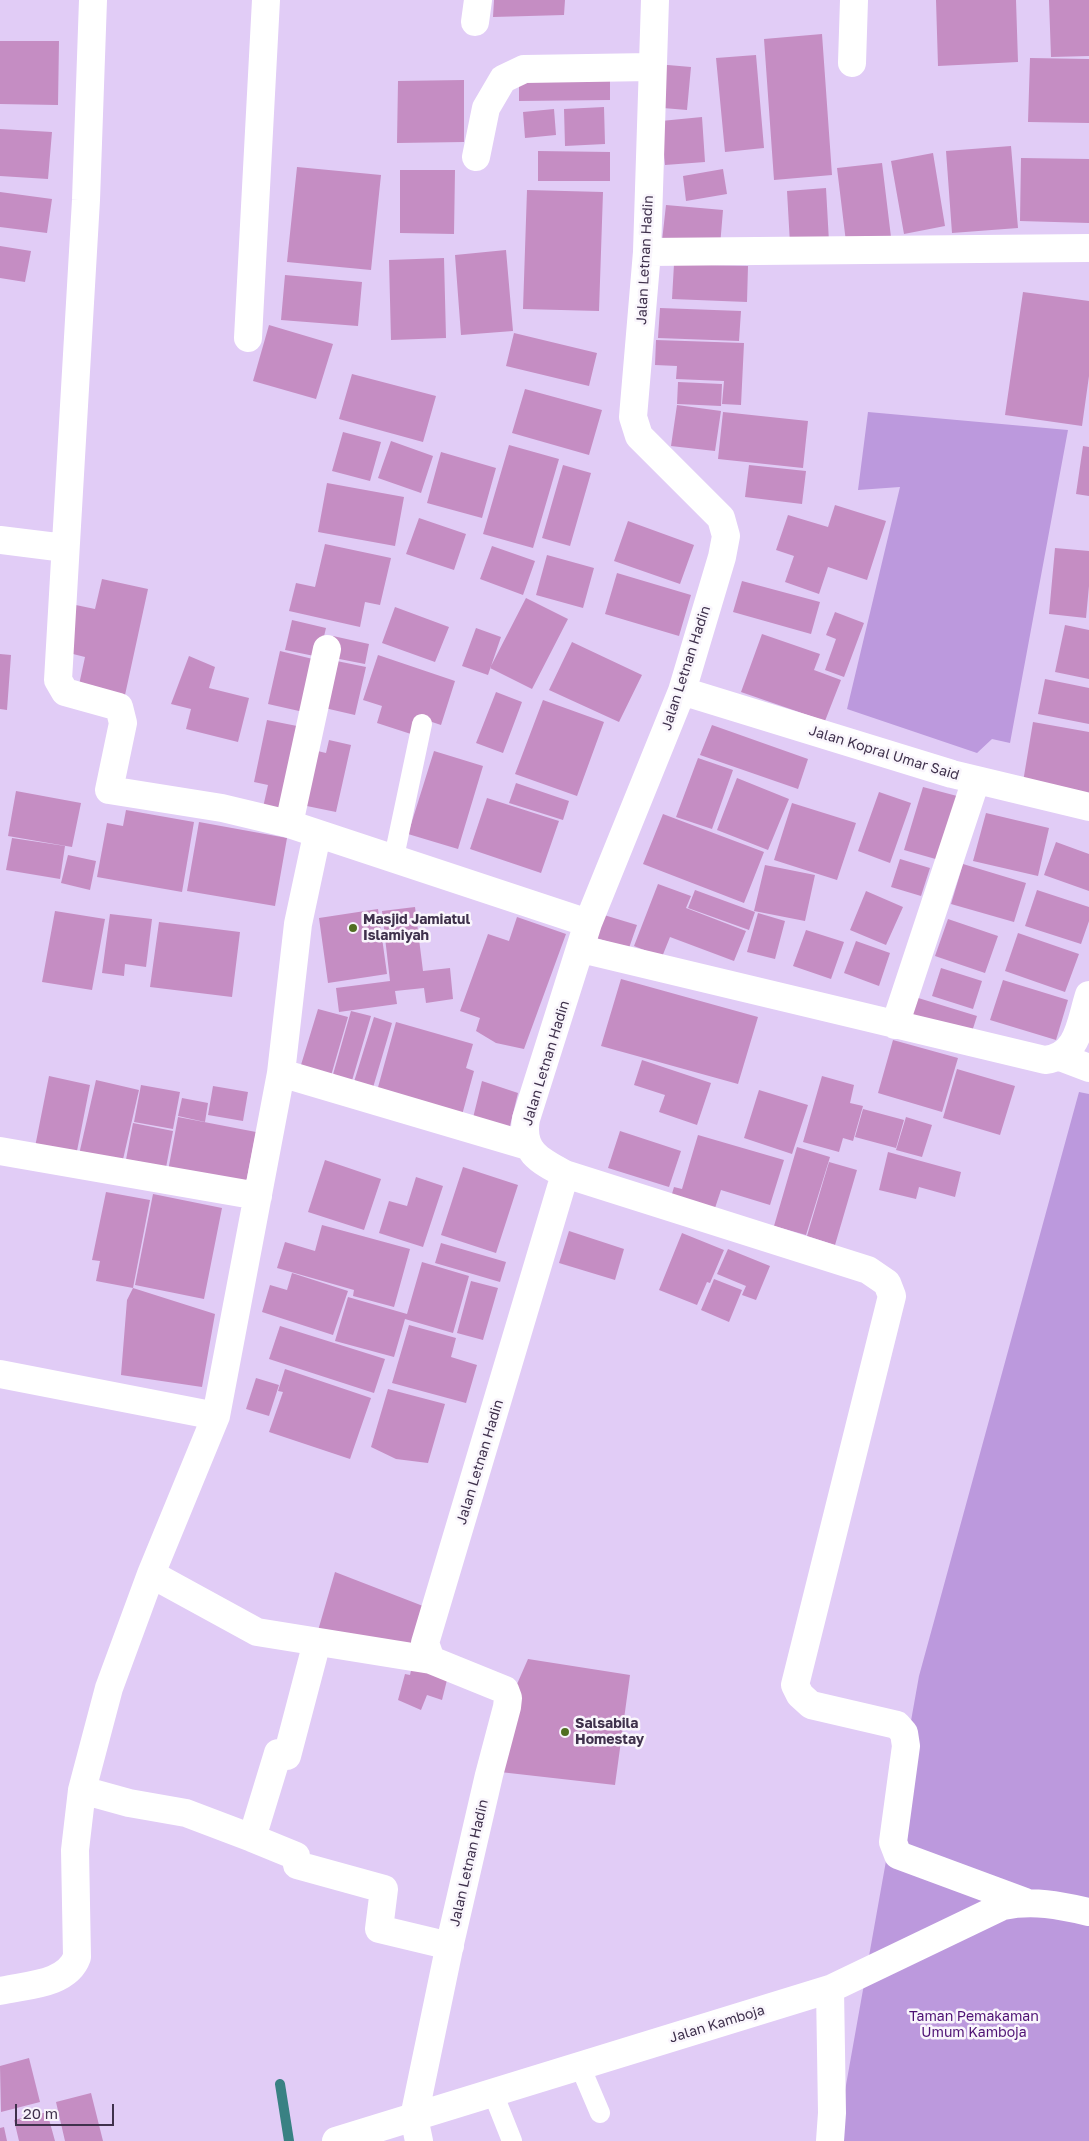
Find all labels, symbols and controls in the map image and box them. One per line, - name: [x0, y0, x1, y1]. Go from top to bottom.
- street label: Jalan Letnan Hadin: [633, 195, 657, 325]
- street label: Jalan Letnan Hadin: [658, 604, 714, 732]
- street label: Jalan Kopral Umar Said: [807, 722, 961, 784]
- place label: Masjid Jamiatul Islamiyah: [363, 912, 470, 944]
- marker: Masjid Jamiatul Islamiyah: [347, 922, 359, 934]
- street label: Jalan Letnan Hadin: [519, 998, 573, 1128]
- street label: Jalan Letnan Hadin: [453, 1397, 507, 1527]
- place label: Salsabila Homestay: [575, 1716, 644, 1748]
- marker: Salsabila Homestay: [559, 1726, 571, 1738]
- street label: Jalan Letnan Hadin: [446, 1798, 492, 1928]
- street label: Jalan Kamboja: [667, 2002, 767, 2046]
- park label: Taman Pemakaman Umum Kamboja: [909, 2009, 1039, 2041]
- scale bar: [18, 2094, 116, 2126]
- text: 20 m: [23, 2104, 58, 2122]

